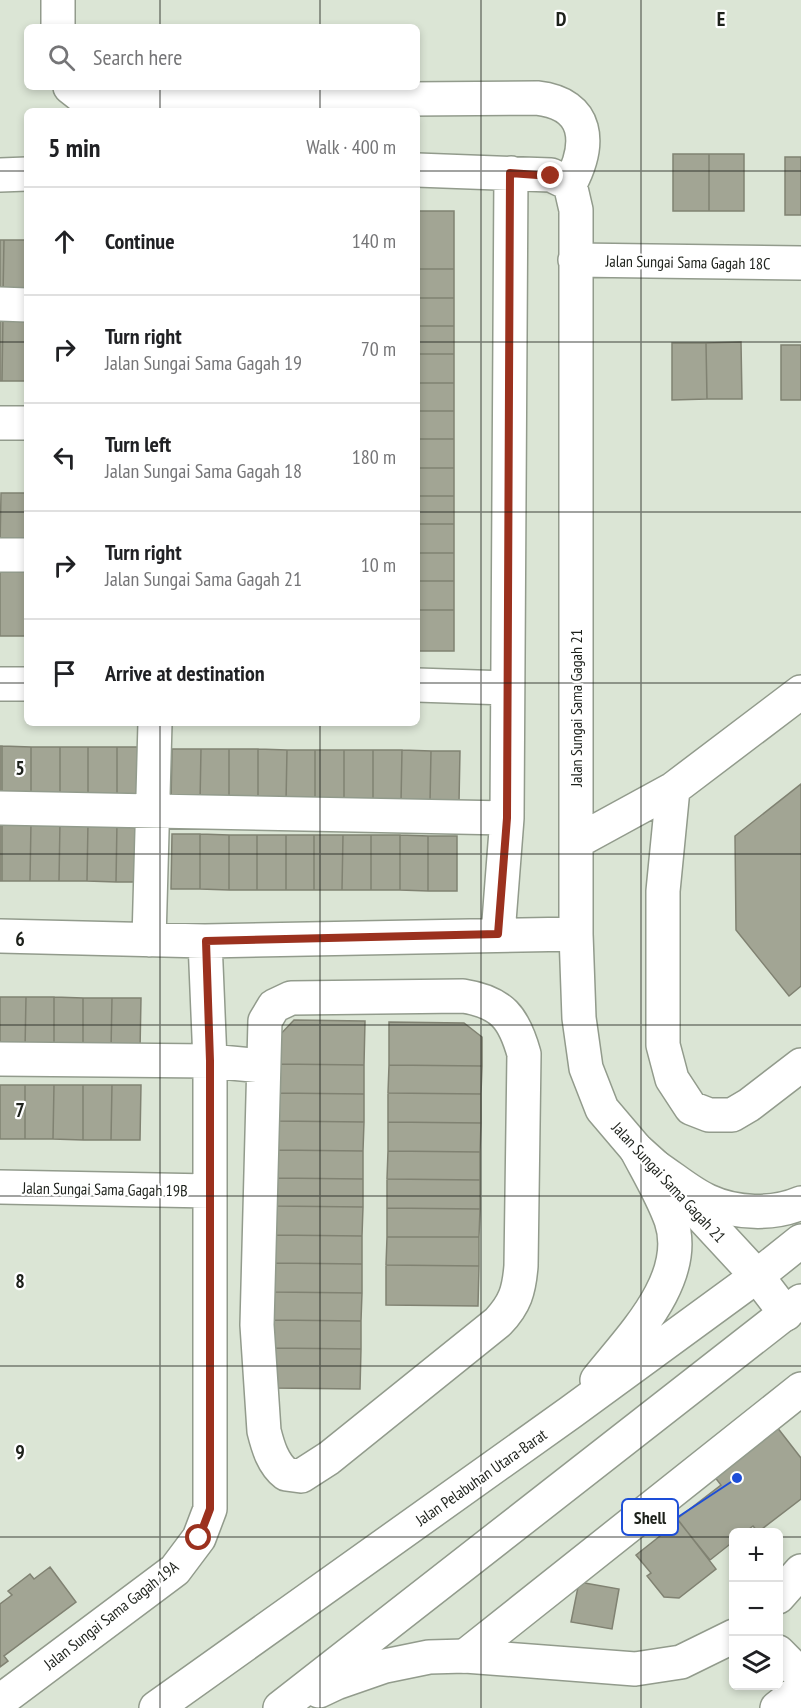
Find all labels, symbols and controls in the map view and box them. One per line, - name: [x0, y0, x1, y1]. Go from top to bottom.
- text: D: [556, 6, 567, 32]
- text: E: [717, 6, 725, 32]
- search box: [24, 24, 420, 90]
- icon: search: [45, 41, 78, 74]
- text: Search here: [93, 43, 182, 71]
- text: 5 min: [48, 131, 101, 164]
- text: Walk · 400 m: [306, 134, 396, 160]
- route end: [537, 162, 563, 188]
- icon: ahead: [48, 225, 81, 258]
- text: Continue: [105, 227, 175, 255]
- text: 140 m: [352, 228, 396, 254]
- street label: Jalan Sungai Sama Gagah 18C: [604, 251, 771, 273]
- text: Turn right: [105, 322, 182, 350]
- icon: right: [48, 333, 81, 366]
- text: 70 m: [361, 336, 396, 362]
- text: Jalan Sungai Sama Gagah 19: [105, 350, 302, 376]
- text: Turn left: [105, 430, 171, 458]
- icon: left: [48, 441, 81, 474]
- text: 180 m: [352, 444, 396, 470]
- text: Jalan Sungai Sama Gagah 18: [105, 458, 302, 484]
- text: Turn right: [105, 538, 182, 566]
- icon: right: [48, 549, 81, 582]
- text: 10 m: [361, 552, 396, 578]
- text: Jalan Sungai Sama Gagah 21: [105, 566, 302, 592]
- street label: Jalan Sungai Sama Gagah 21: [566, 629, 586, 788]
- icon: arrive: [48, 657, 81, 690]
- text: Arrive at destination: [105, 659, 265, 687]
- text: 5: [15, 755, 25, 781]
- text: 6: [15, 926, 25, 952]
- text: 7: [15, 1097, 25, 1123]
- street label: Jalan Sungai Sama Gagah 21: [607, 1117, 730, 1246]
- street label: Jalan Sungai Sama Gagah 19B: [21, 1178, 188, 1200]
- text: 8: [15, 1268, 25, 1294]
- street label: Jalan Pelabuhan Utara-Barat: [411, 1424, 551, 1530]
- text: 9: [15, 1439, 25, 1465]
- callout: Shell: [622, 1499, 678, 1535]
- text: Shell: [634, 1506, 667, 1529]
- route start: [185, 1524, 211, 1550]
- map controls: [729, 1528, 783, 1690]
- button: +: [729, 1528, 783, 1582]
- street label: Jalan Sungai Sama Gagah 19A: [39, 1556, 183, 1674]
- button: −: [729, 1582, 783, 1636]
- button: layers: [729, 1636, 783, 1690]

